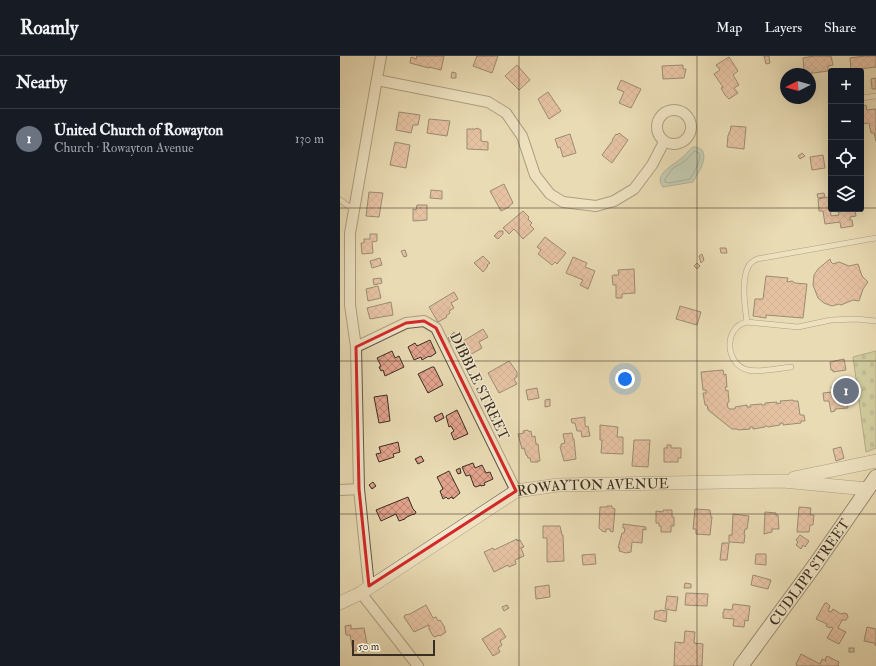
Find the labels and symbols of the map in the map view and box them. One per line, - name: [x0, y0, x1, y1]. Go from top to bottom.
- north arrow: [780, 68, 816, 104]
- street label: DIBBLE STREET: [446, 330, 513, 443]
- your location: [615, 369, 635, 389]
- pin: 1: [833, 376, 859, 406]
- street label: ROWAYTON AVENUE: [516, 475, 669, 500]
- street label: CUDLIPP STREET: [765, 515, 854, 629]
- scale bar: [352, 638, 435, 657]

